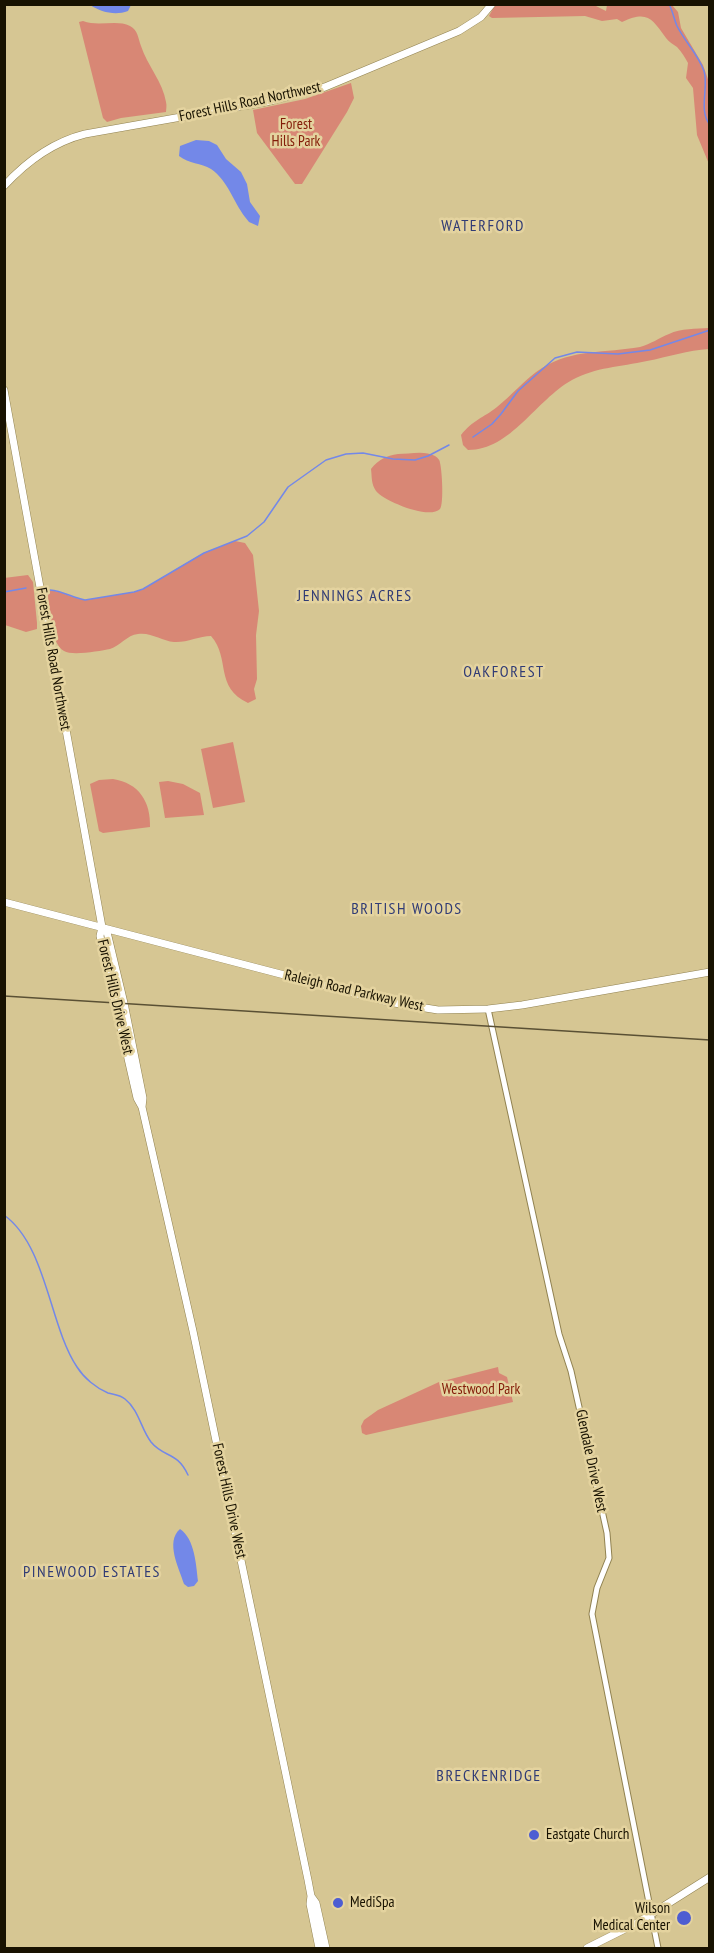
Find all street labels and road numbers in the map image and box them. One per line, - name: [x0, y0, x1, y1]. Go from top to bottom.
- street label: Forest Hills Road Northwest: [177, 78, 323, 126]
- street label: Forest Hills Road Northwest: [32, 586, 74, 732]
- street label: Forest Hills Drive West: [93, 938, 137, 1056]
- street label: Raleigh Road Parkway West: [283, 966, 425, 1016]
- street label: Glendale Drive West: [571, 1408, 611, 1514]
- street label: Forest Hills Drive West: [208, 1442, 250, 1560]

